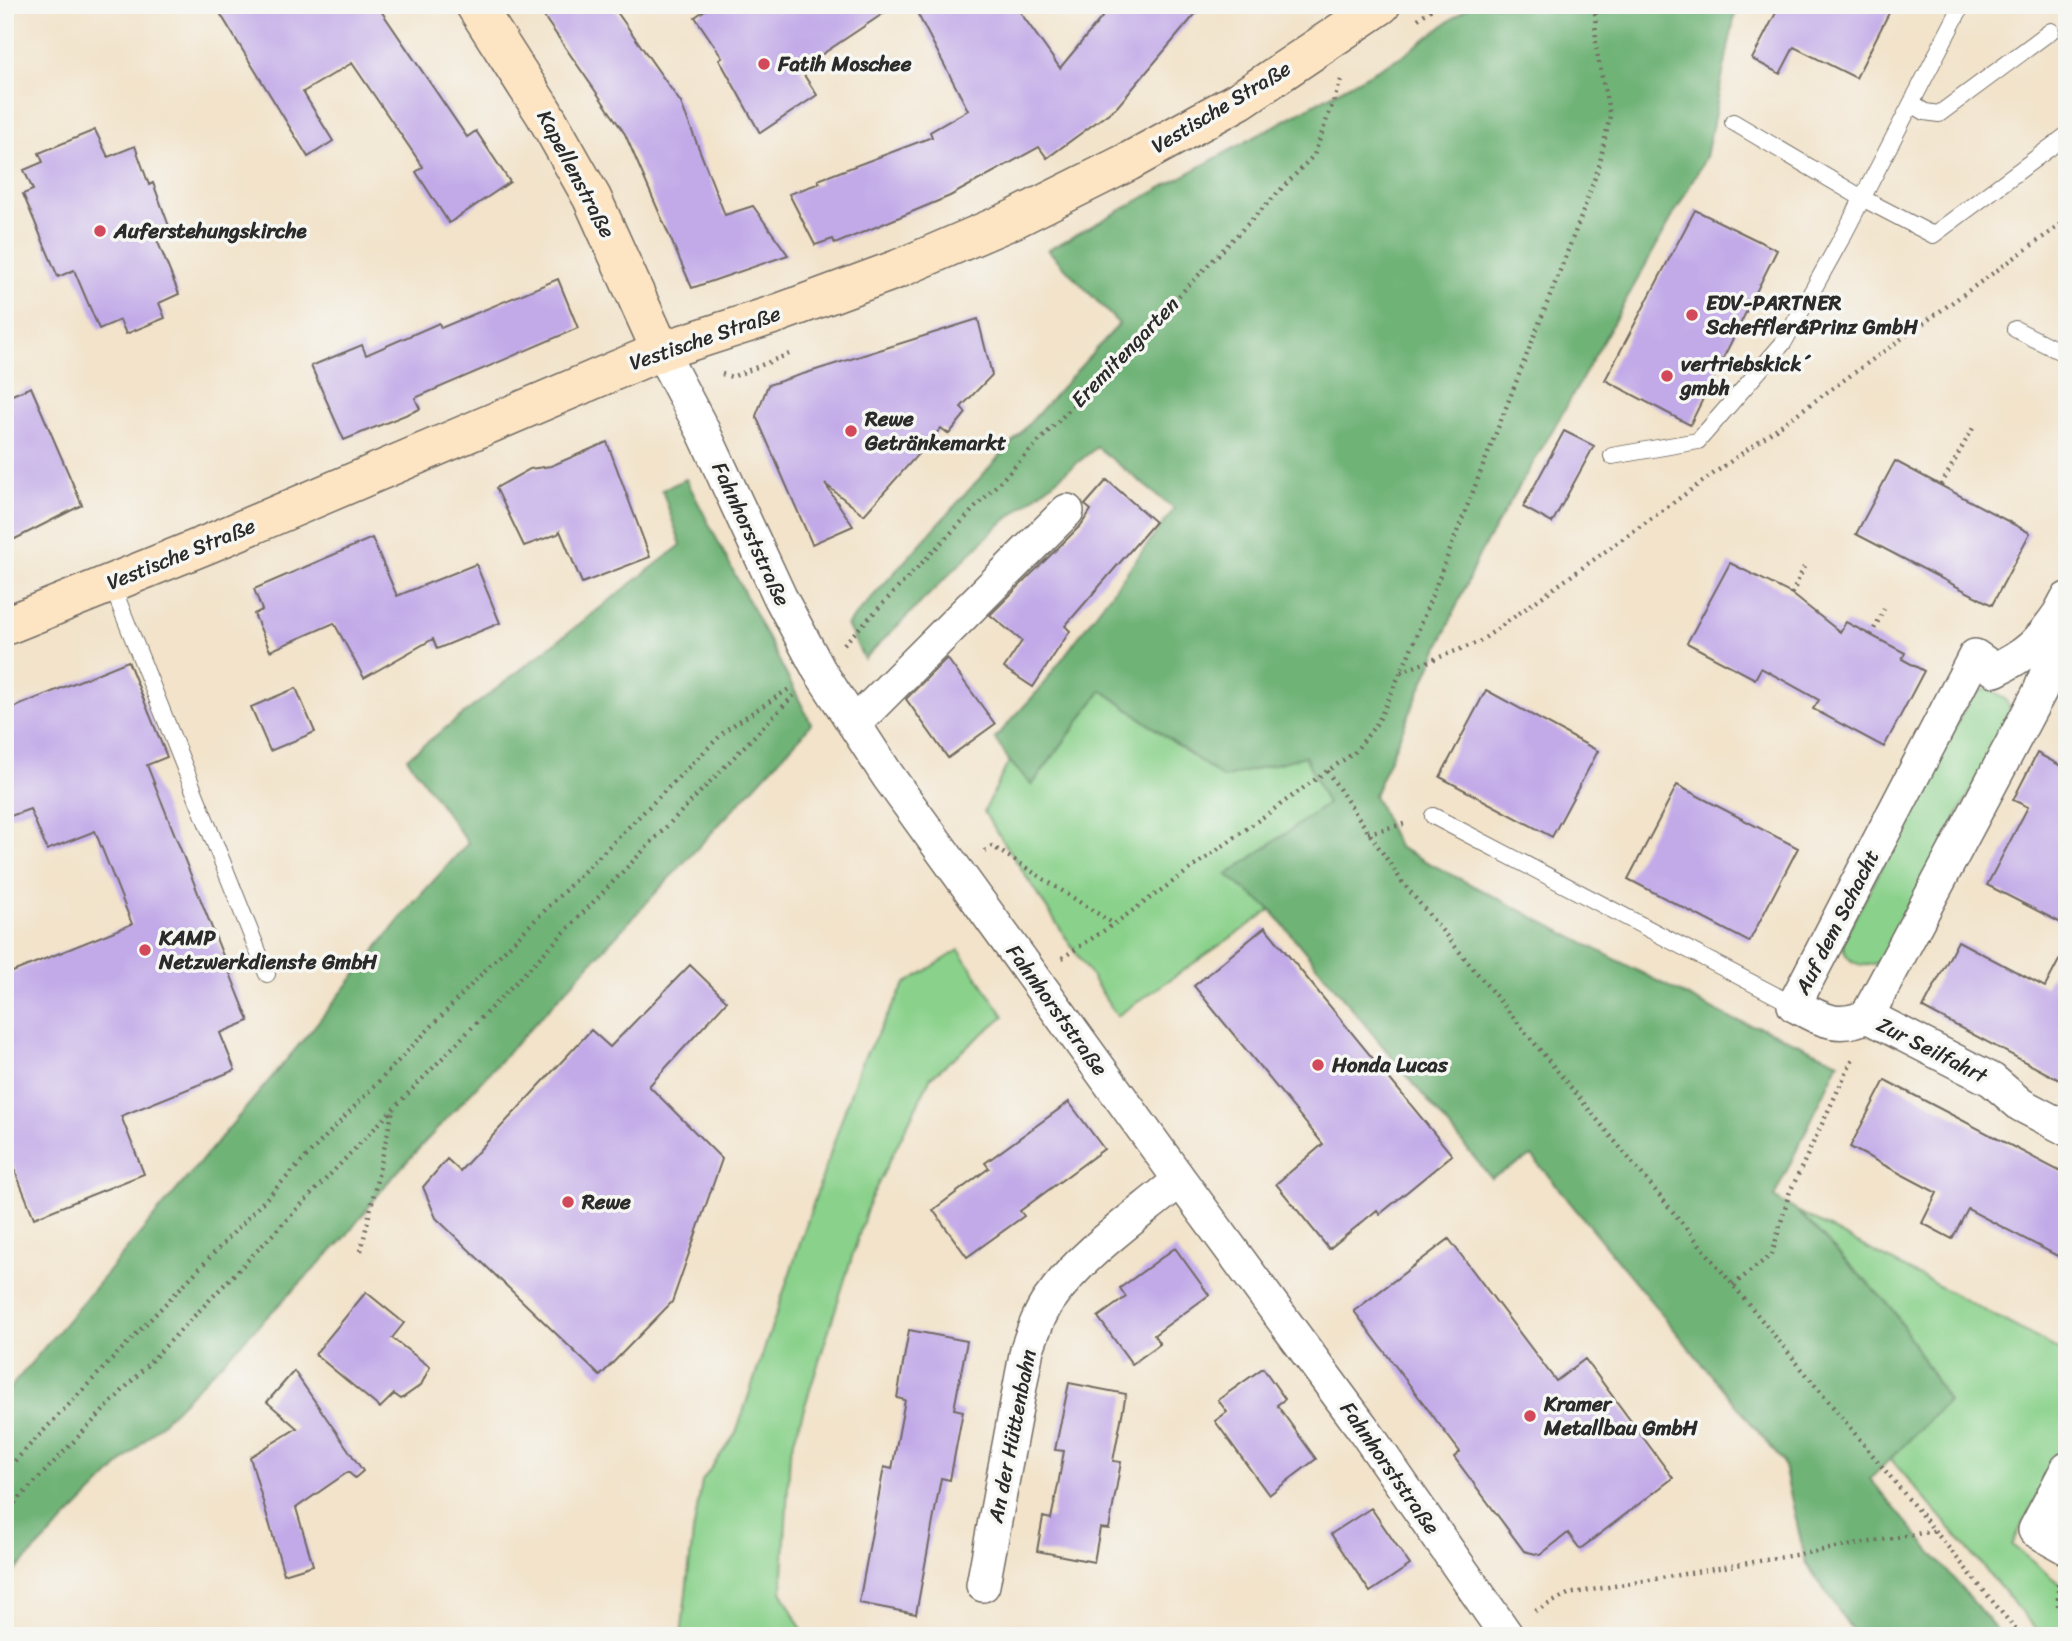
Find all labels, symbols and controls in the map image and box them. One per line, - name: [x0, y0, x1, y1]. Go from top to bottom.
- place label: Fatih Moschee: [777, 45, 912, 83]
- street label: Vestische Straße: [1144, 50, 1299, 164]
- marker: Fatih Moschee: [756, 56, 772, 72]
- street label: Kapellenstraße: [526, 103, 626, 245]
- place label: Auferstehungskirche: [113, 212, 308, 250]
- marker: Auferstehungskirche: [92, 223, 108, 239]
- place label: EDV-PARTNER Scheffler&Prinz GmbH: [1705, 284, 1918, 346]
- street label: Eremitengarten: [1061, 287, 1189, 417]
- street label: Vestische Straße: [624, 294, 786, 382]
- marker: EDV-PARTNER Scheffler&Prinz GmbH: [1684, 307, 1700, 323]
- place label: vertriebskick´ gmbh: [1679, 345, 1814, 407]
- marker: vertriebskick´ gmbh: [1659, 368, 1675, 384]
- place label: Rewe Getränkemarkt: [864, 400, 1007, 462]
- marker: Rewe Getränkemarkt: [843, 423, 859, 439]
- street label: Fahnhorststraße: [701, 455, 801, 613]
- street label: Vestische Straße: [101, 507, 262, 601]
- street label: Auf dem Schacht: [1783, 842, 1890, 1002]
- place label: KAMP Netzwerkdienste GmbH: [158, 919, 378, 981]
- street label: Fahnhorststraße: [996, 936, 1118, 1084]
- marker: KAMP Netzwerkdienste GmbH: [137, 942, 153, 958]
- street label: Zur Seilfahrt: [1870, 1006, 1996, 1095]
- place label: Honda Lucas: [1331, 1046, 1449, 1084]
- marker: Honda Lucas: [1310, 1057, 1326, 1073]
- place label: Rewe: [581, 1183, 631, 1221]
- marker: Rewe: [560, 1194, 576, 1210]
- street label: An der Hüttenbahn: [976, 1346, 1047, 1527]
- place label: Kramer Metallbau GmbH: [1543, 1385, 1699, 1447]
- street label: Fahnhorststraße: [1330, 1393, 1450, 1543]
- marker: Kramer Metallbau GmbH: [1522, 1408, 1538, 1424]

